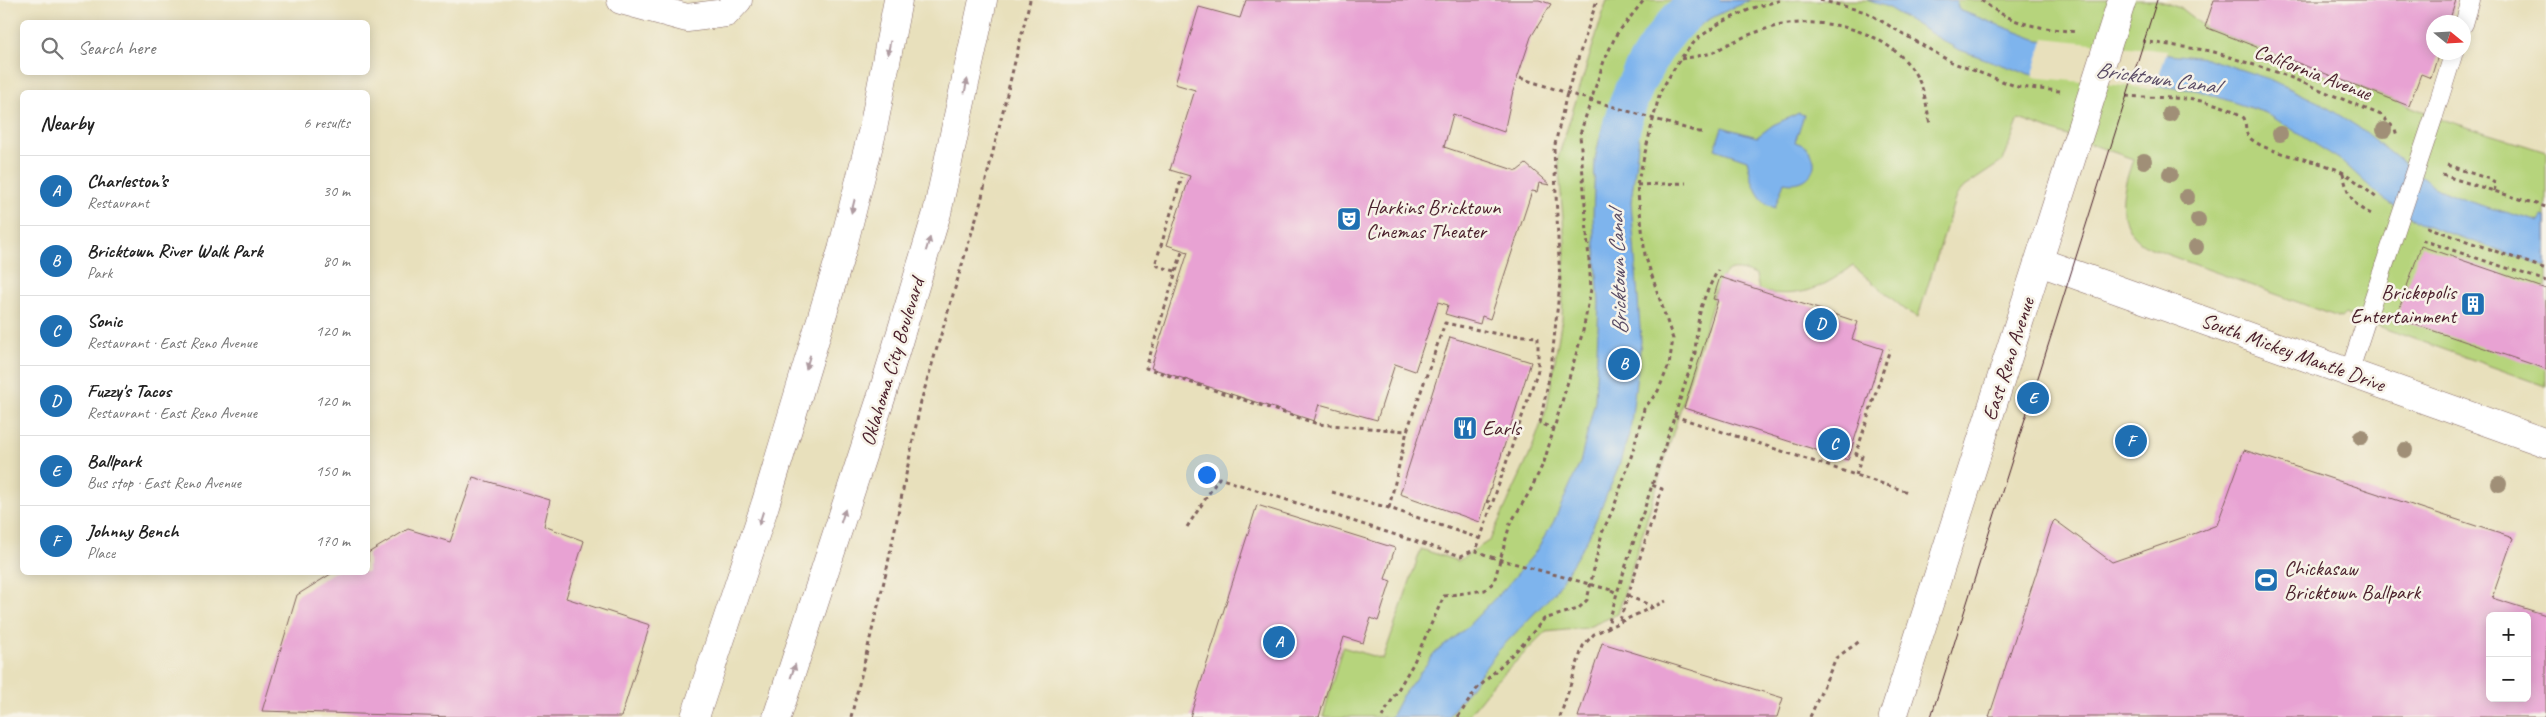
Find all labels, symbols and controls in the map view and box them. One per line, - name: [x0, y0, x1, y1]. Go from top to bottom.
- north arrow: [2426, 15, 2471, 60]
- search box: [20, 20, 370, 75]
- icon: search: [38, 34, 66, 62]
- text: Search here: [78, 36, 155, 60]
- street label: California Avenue: [2251, 38, 2376, 107]
- one-way arrow: [884, 40, 892, 56]
- water label: Bricktown Canal: [2094, 56, 2227, 101]
- one-way arrow: [962, 79, 970, 94]
- text: Nearby: [40, 110, 93, 136]
- text: 6 results: [303, 113, 350, 133]
- text: Charleston’s: [87, 169, 168, 193]
- text: A: [52, 181, 60, 201]
- text: 30 m: [323, 181, 350, 201]
- text: Restaurant: [87, 193, 149, 213]
- place label: Harkins Bricktown Cinemas Theater: [1366, 194, 1501, 244]
- one-way arrow: [849, 199, 857, 214]
- water label: Bricktown Canal: [1602, 203, 1634, 335]
- theatre icon: Harkins Bricktown Cinemas Theater: [1336, 206, 1362, 232]
- one-way arrow: [924, 237, 932, 252]
- text: Bricktown River Walk Park: [87, 239, 263, 263]
- text: B: [52, 251, 60, 271]
- text: 80 m: [323, 251, 350, 271]
- text: Park: [87, 263, 112, 283]
- street label: Oklahoma City Boulevard: [854, 271, 931, 449]
- place label: Brickopolis Entertainment: [2350, 279, 2458, 329]
- building icon: Brickopolis Entertainment: [2460, 291, 2486, 317]
- street label: East Reno Avenue: [1976, 294, 2040, 424]
- pin: D: [1805, 305, 1837, 343]
- street label: South Mickey Mantle Drive: [2198, 307, 2390, 398]
- text: Sonic: [87, 309, 122, 333]
- text: C: [52, 321, 60, 341]
- text: 120 m: [316, 321, 350, 341]
- text: Restaurant · East Reno Avenue: [87, 333, 257, 353]
- pin: B: [1608, 345, 1640, 383]
- one-way arrow: [803, 355, 811, 370]
- text: Fuzzy's Tacos: [87, 379, 171, 403]
- pin: E: [2017, 379, 2049, 417]
- text: D: [51, 391, 61, 411]
- text: 120 m: [316, 391, 350, 411]
- text: Restaurant · East Reno Avenue: [87, 403, 257, 423]
- restaurant icon: Earls: [1452, 415, 1478, 441]
- place label: Earls: [1482, 415, 1522, 441]
- pin: F: [2115, 422, 2147, 460]
- pin: C: [1818, 425, 1850, 463]
- text: Ballpark: [87, 449, 141, 473]
- text: E: [52, 461, 60, 481]
- text: 150 m: [316, 461, 350, 481]
- your location: [1194, 462, 1220, 488]
- text: Bus stop · East Reno Avenue: [87, 473, 241, 493]
- one-way arrow: [840, 509, 848, 524]
- one-way arrow: [756, 511, 764, 526]
- text: Johnny Bench: [87, 519, 178, 543]
- text: F: [52, 531, 60, 551]
- text: 170 m: [316, 531, 350, 551]
- text: Place: [87, 543, 115, 563]
- place label: Chickasaw Bricktown Ballpark: [2284, 555, 2422, 605]
- sports icon: Chickasaw Bricktown Ballpark: [2253, 567, 2279, 593]
- map controls: [2486, 612, 2531, 702]
- button: +: [2486, 612, 2531, 657]
- pin: A: [1263, 623, 1295, 661]
- button: −: [2486, 657, 2531, 702]
- one-way arrow: [789, 663, 797, 678]

